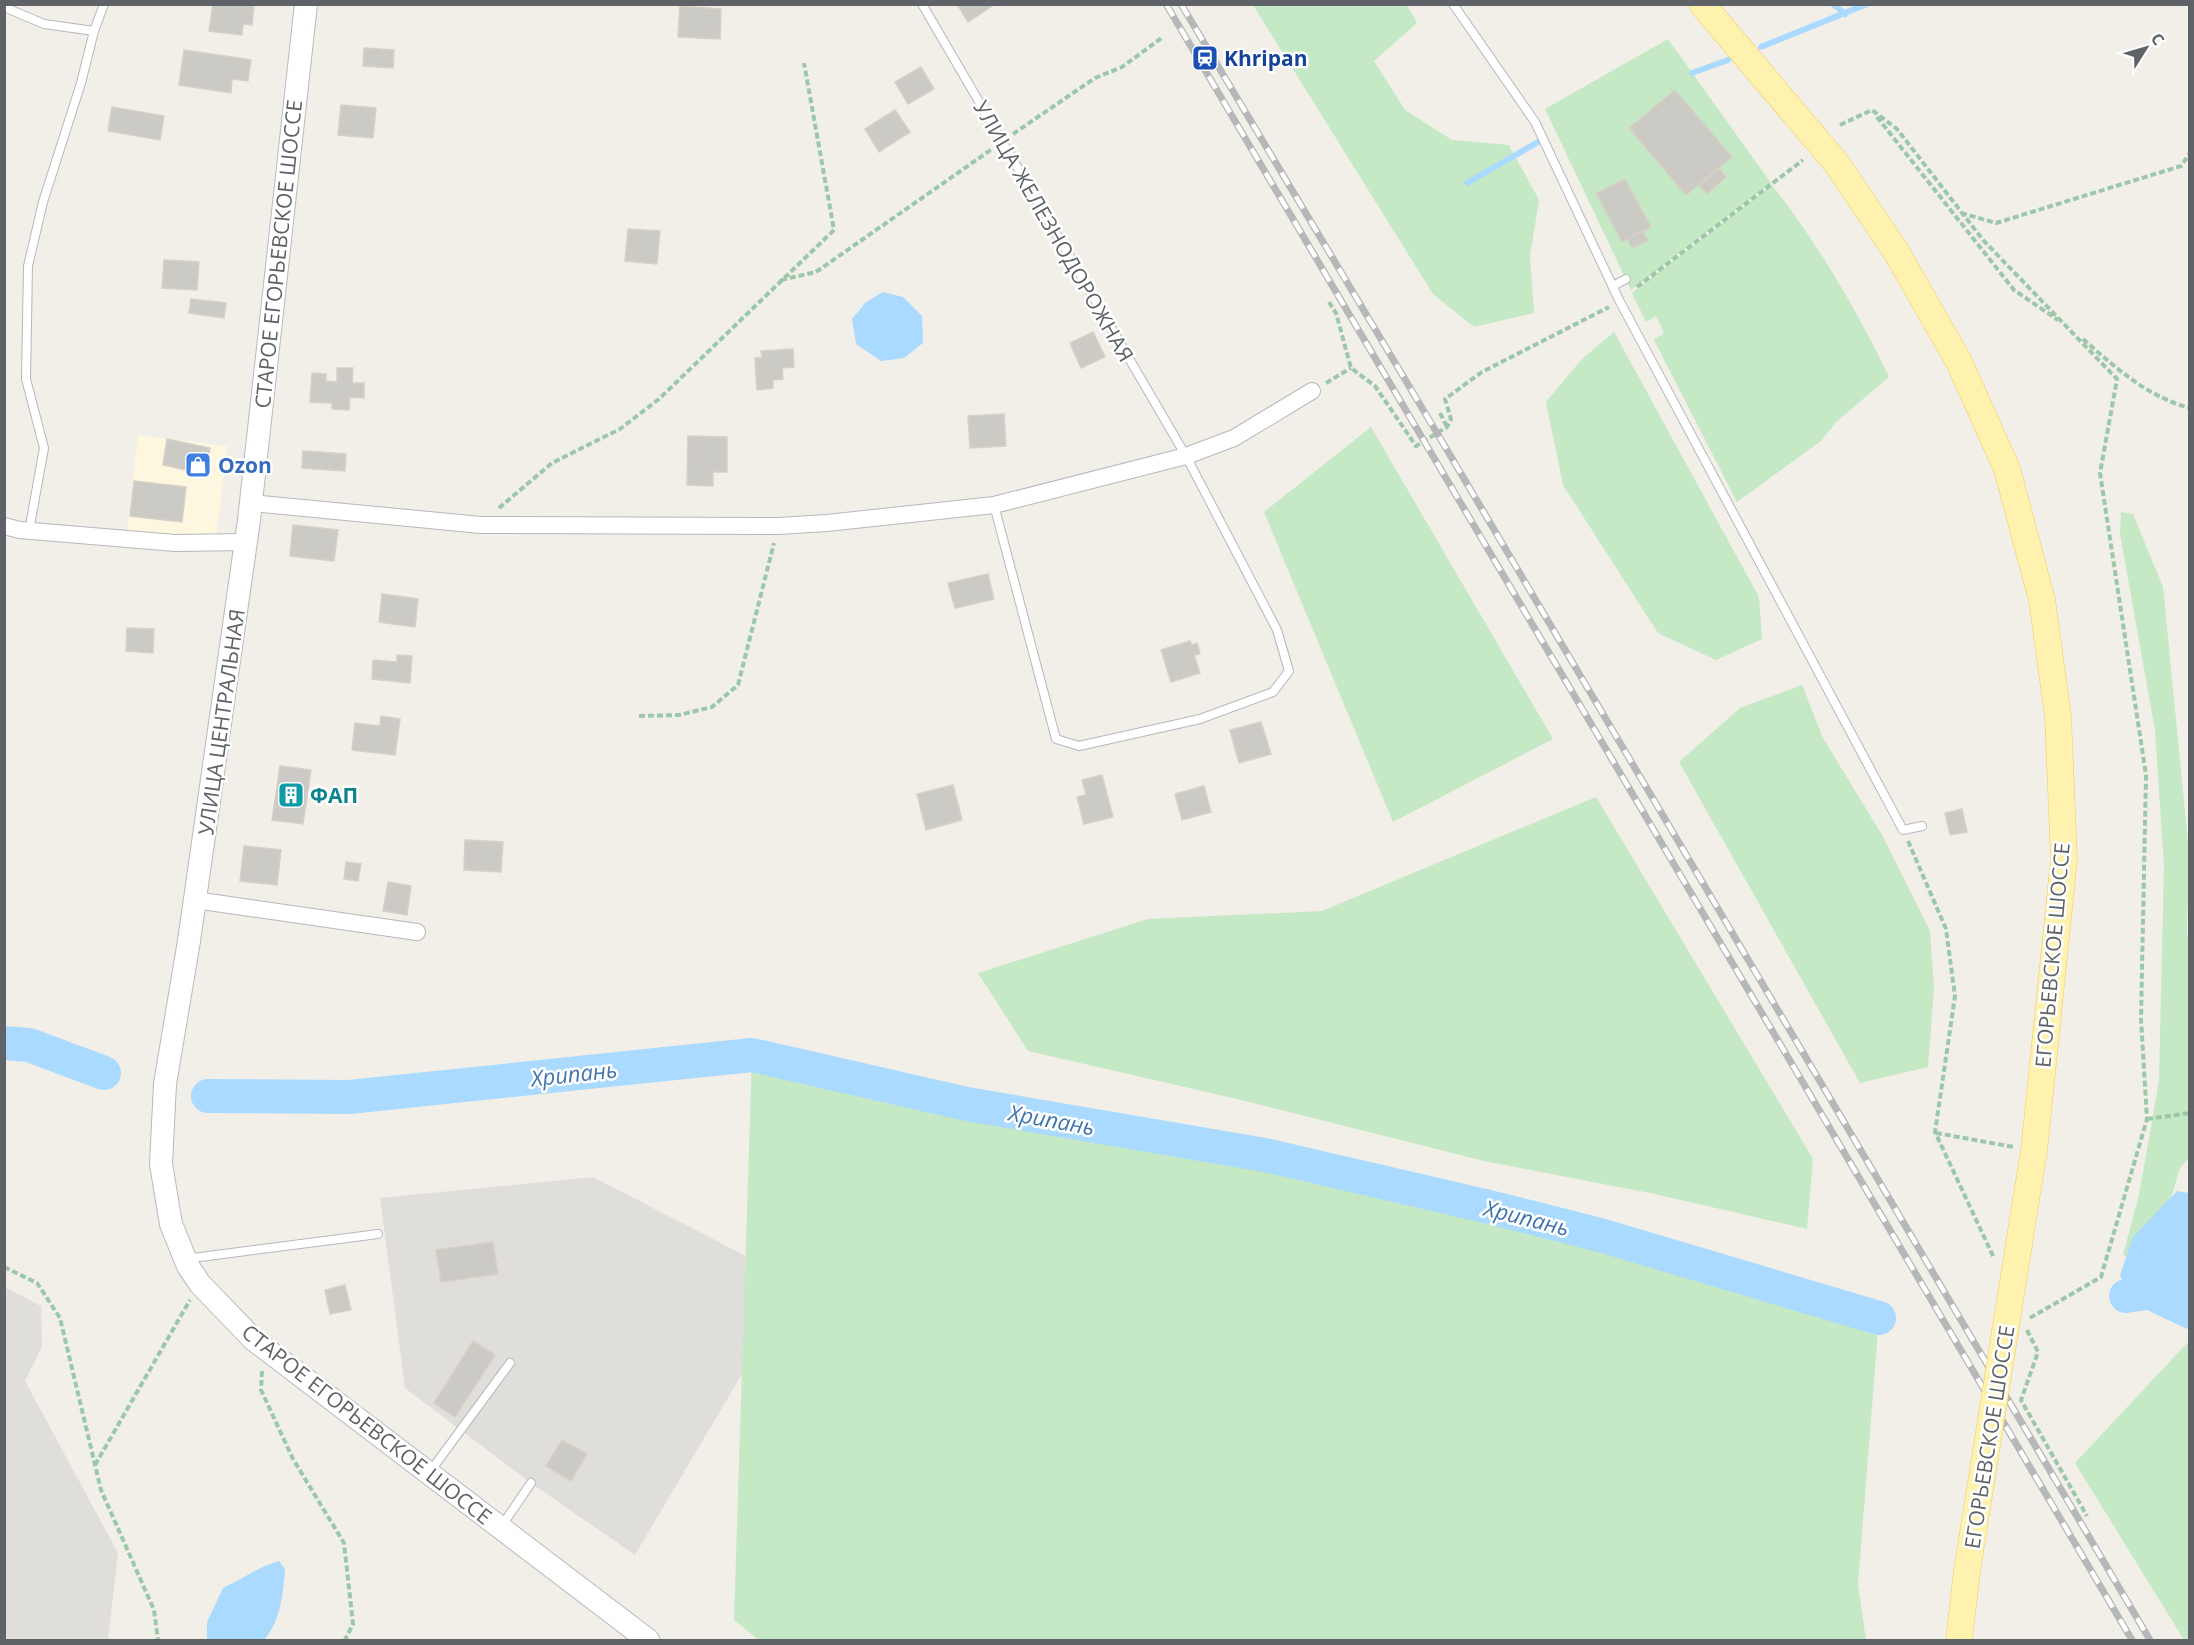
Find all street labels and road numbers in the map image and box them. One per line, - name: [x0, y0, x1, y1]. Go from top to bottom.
- street label: УЛИЦА ЖЕЛЕЗНОДОРОЖНАЯ: [968, 95, 1140, 367]
- street label: СТАРОЕ ЕГОРЬЕВСКОЕ ШОССЕ: [248, 98, 308, 410]
- street label: УЛИЦА ЦЕНТРАЛЬНАЯ: [191, 607, 251, 837]
- street label: ЕГОРЬЕВСКОЕ ШОССЕ: [2028, 841, 2076, 1069]
- street label: СТАРОЕ ЕГОРЬЕВСКОЕ ШОССЕ: [236, 1318, 498, 1530]
- street label: ЕГОРЬЕВСКОЕ ШОССЕ: [1958, 1323, 2020, 1551]

